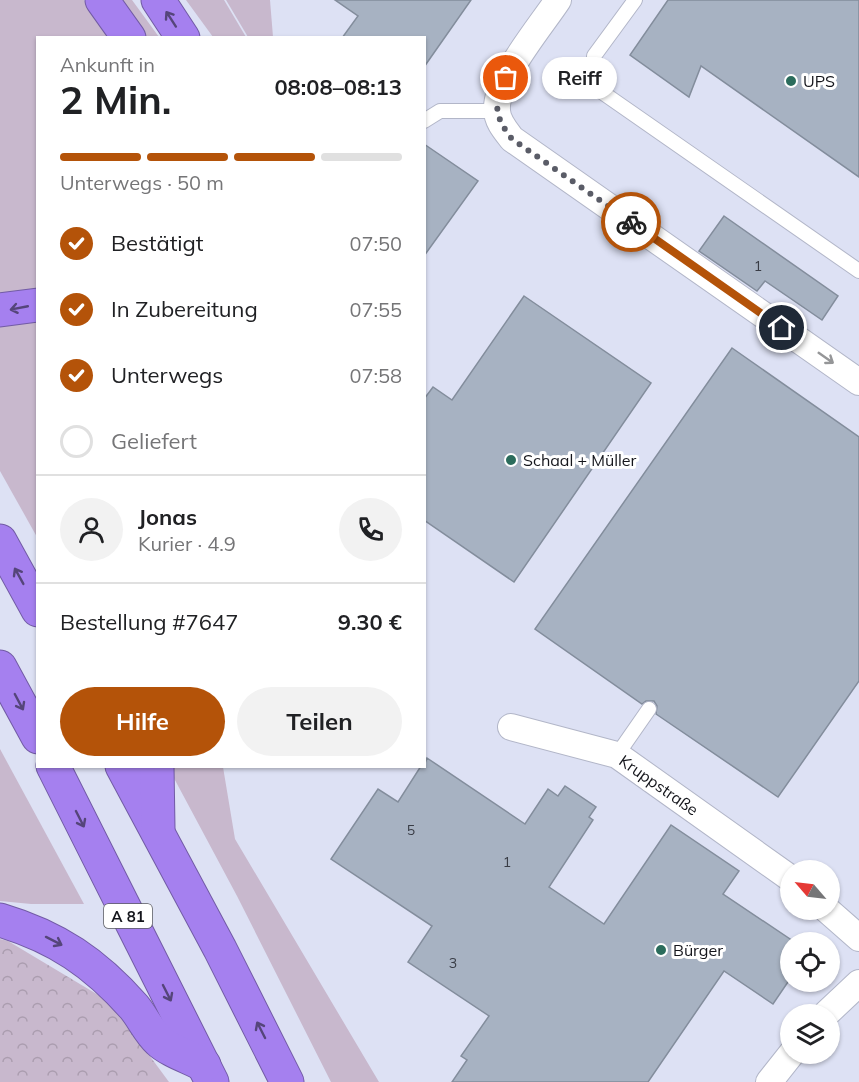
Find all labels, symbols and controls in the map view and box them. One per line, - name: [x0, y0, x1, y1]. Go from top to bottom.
- one-way arrow: [164, 10, 177, 27]
- text: Ankunft in: [60, 52, 155, 77]
- pin: [480, 52, 531, 103]
- callout: Reiff: [542, 57, 617, 99]
- icon: bag: [489, 61, 522, 94]
- text: Reiff: [557, 65, 602, 90]
- place label: UPS: [803, 71, 835, 91]
- text: 08:08–08:13: [274, 73, 402, 101]
- marker: UPS: [784, 74, 798, 88]
- text: 2 Min.: [60, 75, 171, 124]
- text: Unterwegs · 50 m: [60, 170, 224, 195]
- courier: [601, 192, 661, 252]
- icon: bike: [615, 206, 648, 239]
- icon: check: [60, 227, 93, 260]
- text: Bestätigt: [111, 229, 204, 257]
- text: 07:50: [349, 231, 402, 256]
- house number: 1: [754, 257, 762, 275]
- icon: check: [60, 293, 93, 326]
- text: In Zubereitung: [111, 295, 258, 323]
- text: 07:55: [349, 297, 402, 322]
- pin: [756, 302, 807, 353]
- one-way arrow: [9, 303, 29, 314]
- icon: home: [765, 311, 798, 344]
- one-way arrow: [817, 352, 834, 364]
- icon: check: [60, 359, 93, 392]
- text: Unterwegs: [111, 361, 223, 389]
- text: 07:58: [349, 363, 402, 388]
- text: Geliefert: [111, 427, 197, 455]
- place label: Schaal + Müller: [523, 450, 637, 470]
- marker: Schaal + Müller: [504, 453, 518, 467]
- button: person: [60, 498, 123, 561]
- button: phone: [339, 498, 402, 561]
- text: Jonas: [138, 503, 197, 531]
- text: Kurier · 4.9: [138, 531, 236, 556]
- one-way arrow: [13, 568, 25, 585]
- text: Bestellung #7647: [60, 608, 238, 636]
- text: 9.30 €: [338, 608, 402, 636]
- button: Hilfe: [60, 687, 225, 756]
- button: Teilen: [237, 687, 402, 756]
- one-way arrow: [13, 693, 25, 710]
- street label: Kruppstraße: [616, 750, 702, 820]
- one-way arrow: [75, 809, 86, 827]
- house number: 5: [407, 821, 415, 839]
- house number: 1: [503, 853, 511, 871]
- north arrow: [780, 860, 840, 920]
- map controls: [780, 860, 840, 1064]
- road number: A 81: [104, 904, 152, 928]
- button: locate: [780, 932, 840, 992]
- one-way arrow: [45, 936, 63, 948]
- place label: Bürger: [673, 940, 723, 960]
- marker: Bürger: [654, 943, 668, 957]
- house number: 3: [449, 954, 457, 972]
- one-way arrow: [161, 984, 173, 1001]
- button: layers: [780, 1004, 840, 1064]
- one-way arrow: [254, 1021, 266, 1039]

